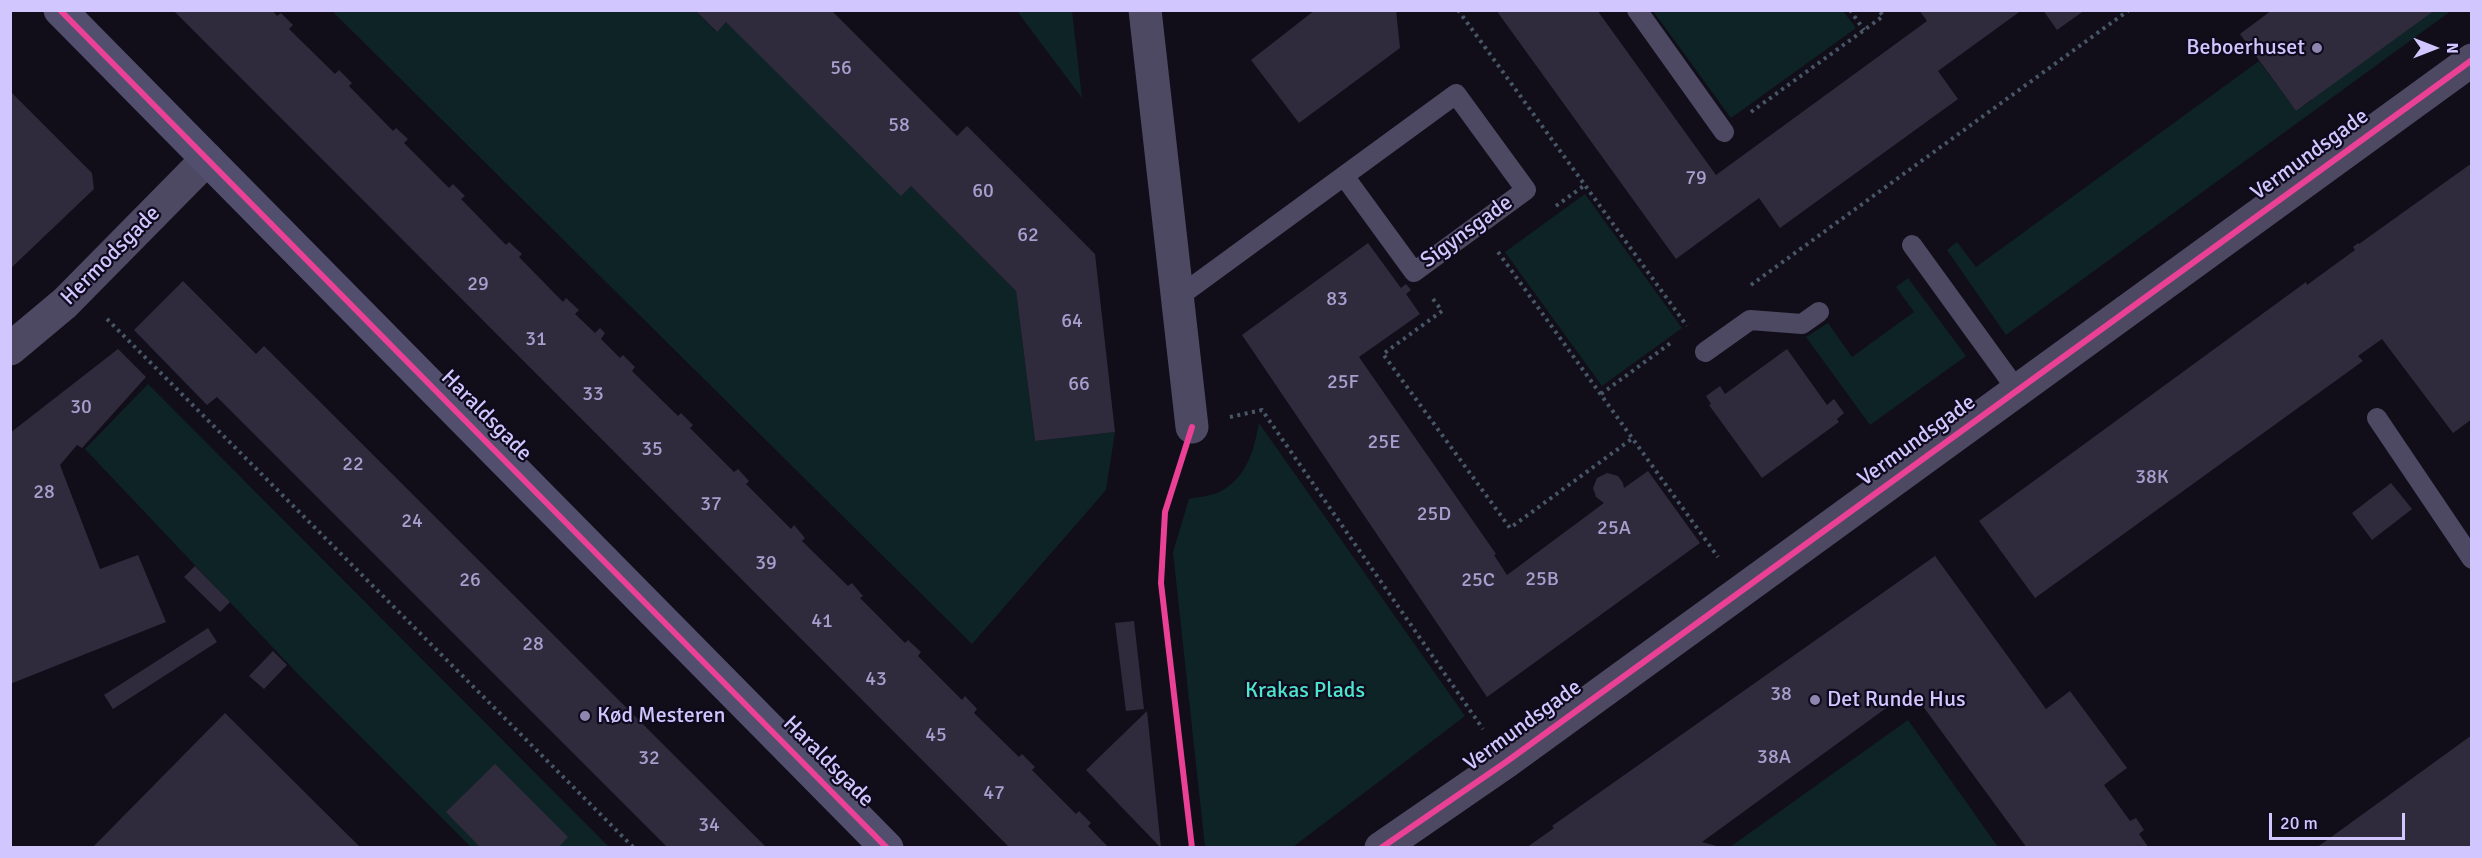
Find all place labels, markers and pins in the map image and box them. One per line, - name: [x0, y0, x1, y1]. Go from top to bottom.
- place label: Beboerhuset: [2186, 35, 2305, 61]
- marker: Beboerhuset: [2310, 41, 2324, 55]
- place label: Det Runde Hus: [1827, 687, 1966, 713]
- marker: Det Runde Hus: [1808, 693, 1822, 707]
- place label: Kød Mesteren: [597, 703, 726, 729]
- marker: Kød Mesteren: [578, 709, 592, 723]

